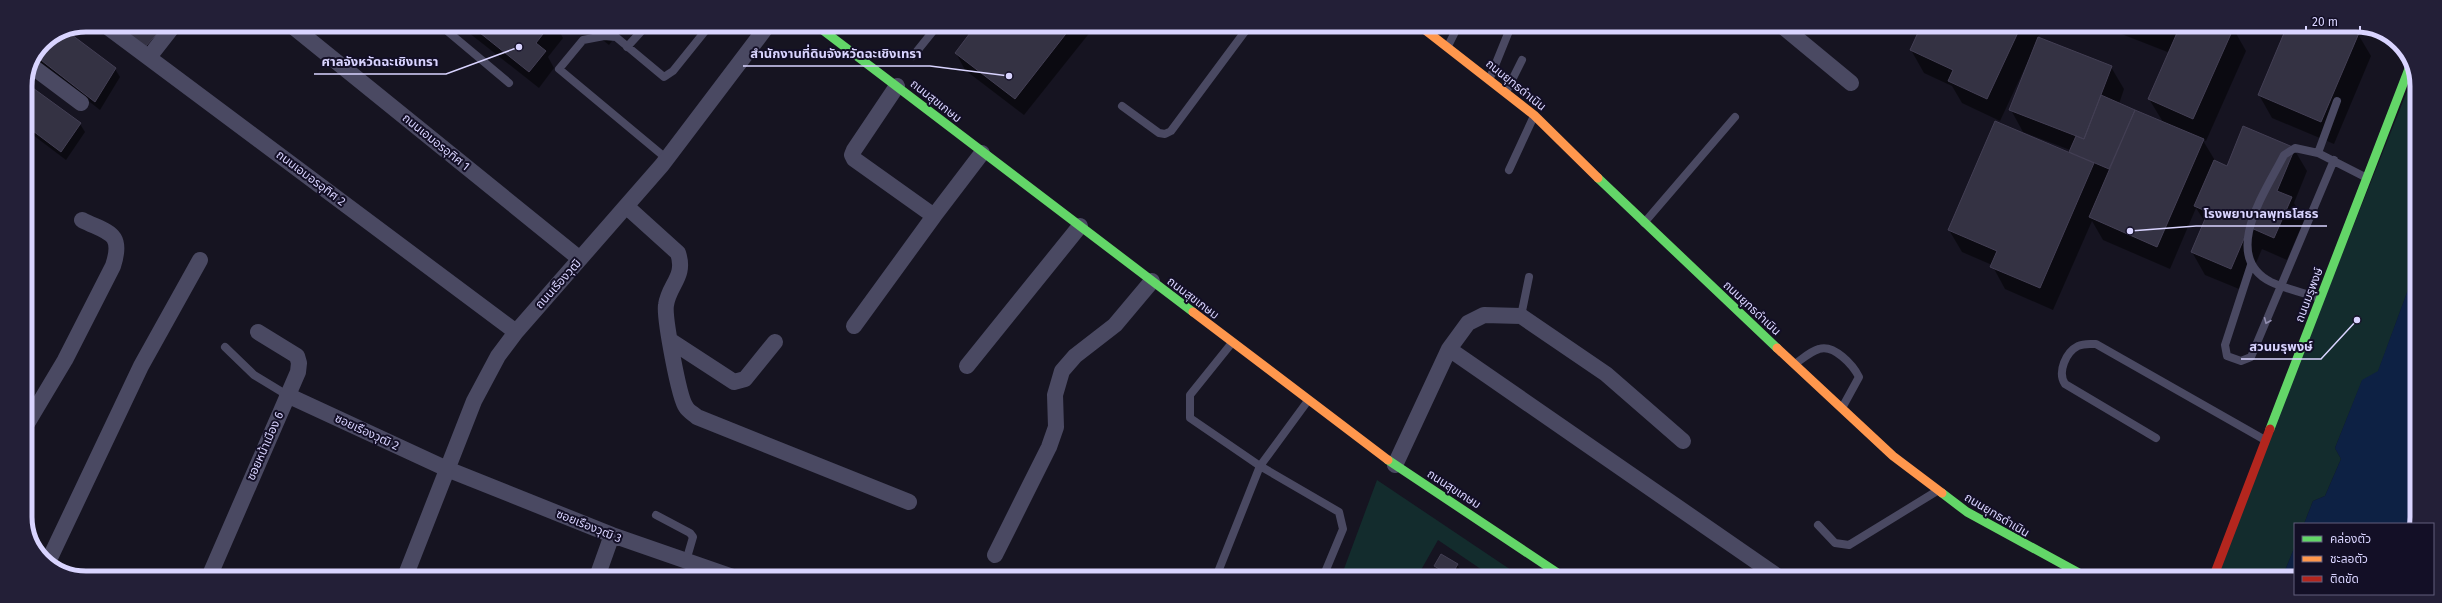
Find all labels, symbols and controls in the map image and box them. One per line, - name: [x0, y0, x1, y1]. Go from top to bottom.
- scale bar: [2306, 8, 2360, 34]
- text: 20 m: [2312, 15, 2338, 29]
- callout: สำนักงานที่ดินจังหวัดฉะเชิงเทรา: [743, 41, 930, 66]
- text: สำนักงานที่ดินจังหวัดฉะเชิงเทรา: [750, 44, 922, 61]
- callout: ศาลจังหวัดฉะเชิงเทรา: [314, 49, 446, 74]
- text: ศาลจังหวัดฉะเชิงเทรา: [322, 54, 438, 69]
- street label: ถนนยุทธดำเนิน: [1483, 56, 1549, 114]
- street label: ถนนสุขเกษม: [908, 77, 964, 125]
- street label: ถนนเอมอรอุทิศ 1: [400, 111, 472, 173]
- street label: ถนนเอมอรอุทิศ 2: [274, 147, 348, 209]
- callout: โรงพยาบาลพุทธโสธร: [2196, 201, 2327, 226]
- text: โรงพยาบาลพุทธโสธร: [2204, 206, 2319, 221]
- street label: ถนนเรืองวุฒิ: [532, 256, 584, 311]
- street label: ถนนมรุพงษ์: [2292, 265, 2326, 324]
- street label: ถนนสุขเกษม: [1164, 274, 1222, 322]
- street label: ถนนยุทธดำเนิน: [1720, 278, 1784, 338]
- one-way arrow: [2263, 318, 2271, 325]
- callout: สวนมรุพงษ์: [2241, 334, 2321, 359]
- text: สวนมรุพงษ์: [2249, 339, 2313, 354]
- street label: ซอยหน้าเมือง 6: [244, 409, 286, 483]
- street label: ซอยเรืองวุฒิ 2: [333, 411, 401, 453]
- street label: ถนนสุขเกษม: [1425, 466, 1483, 512]
- street label: ถนนยุทธดำเนิน: [1962, 490, 2032, 540]
- street label: ซอยเรืองวุฒิ 3: [554, 507, 624, 545]
- legend: [2294, 523, 2434, 595]
- text: คล่องตัว: [2330, 532, 2371, 546]
- text: ชะลอตัว: [2330, 552, 2368, 566]
- text: ติดขัด: [2330, 572, 2359, 586]

